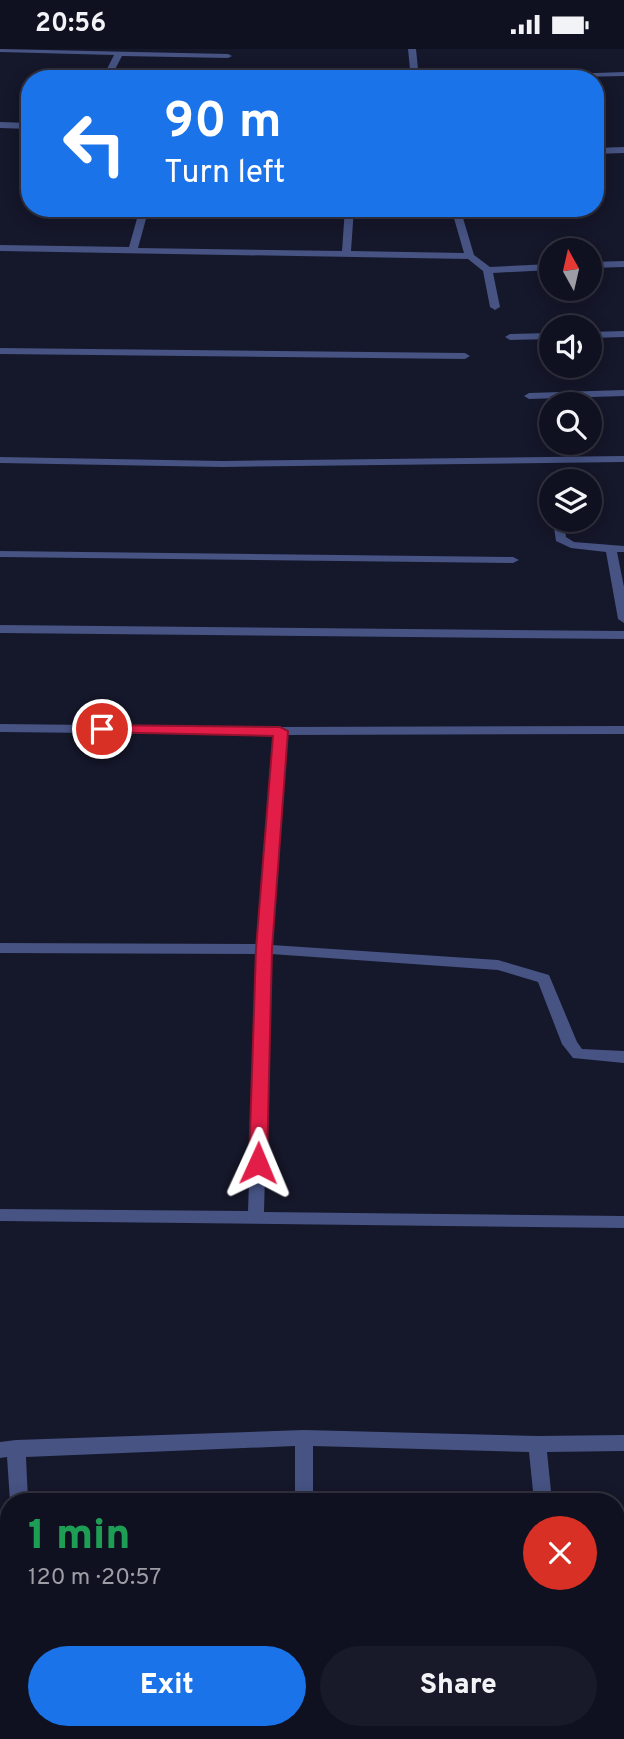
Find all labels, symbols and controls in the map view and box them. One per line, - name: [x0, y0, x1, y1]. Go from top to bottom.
- text: 20:56: [35, 8, 106, 41]
- text: 90 m: [164, 93, 282, 155]
- icon: left: [49, 98, 140, 189]
- text: Turn left: [164, 154, 285, 194]
- north arrow: [539, 238, 602, 301]
- map controls: [539, 238, 602, 532]
- button: sound: [539, 315, 602, 378]
- button: search: [539, 392, 602, 455]
- button: layers: [539, 469, 602, 532]
- pin: [72, 699, 132, 759]
- icon: arrive: [83, 710, 121, 748]
- position arrow: [221, 1126, 295, 1200]
- text: 1 min: [28, 1511, 131, 1564]
- button: close: [523, 1516, 597, 1590]
- text: 120 m · 20:57: [28, 1564, 161, 1593]
- button: Exit: [28, 1646, 306, 1726]
- button: Share: [320, 1646, 597, 1726]

